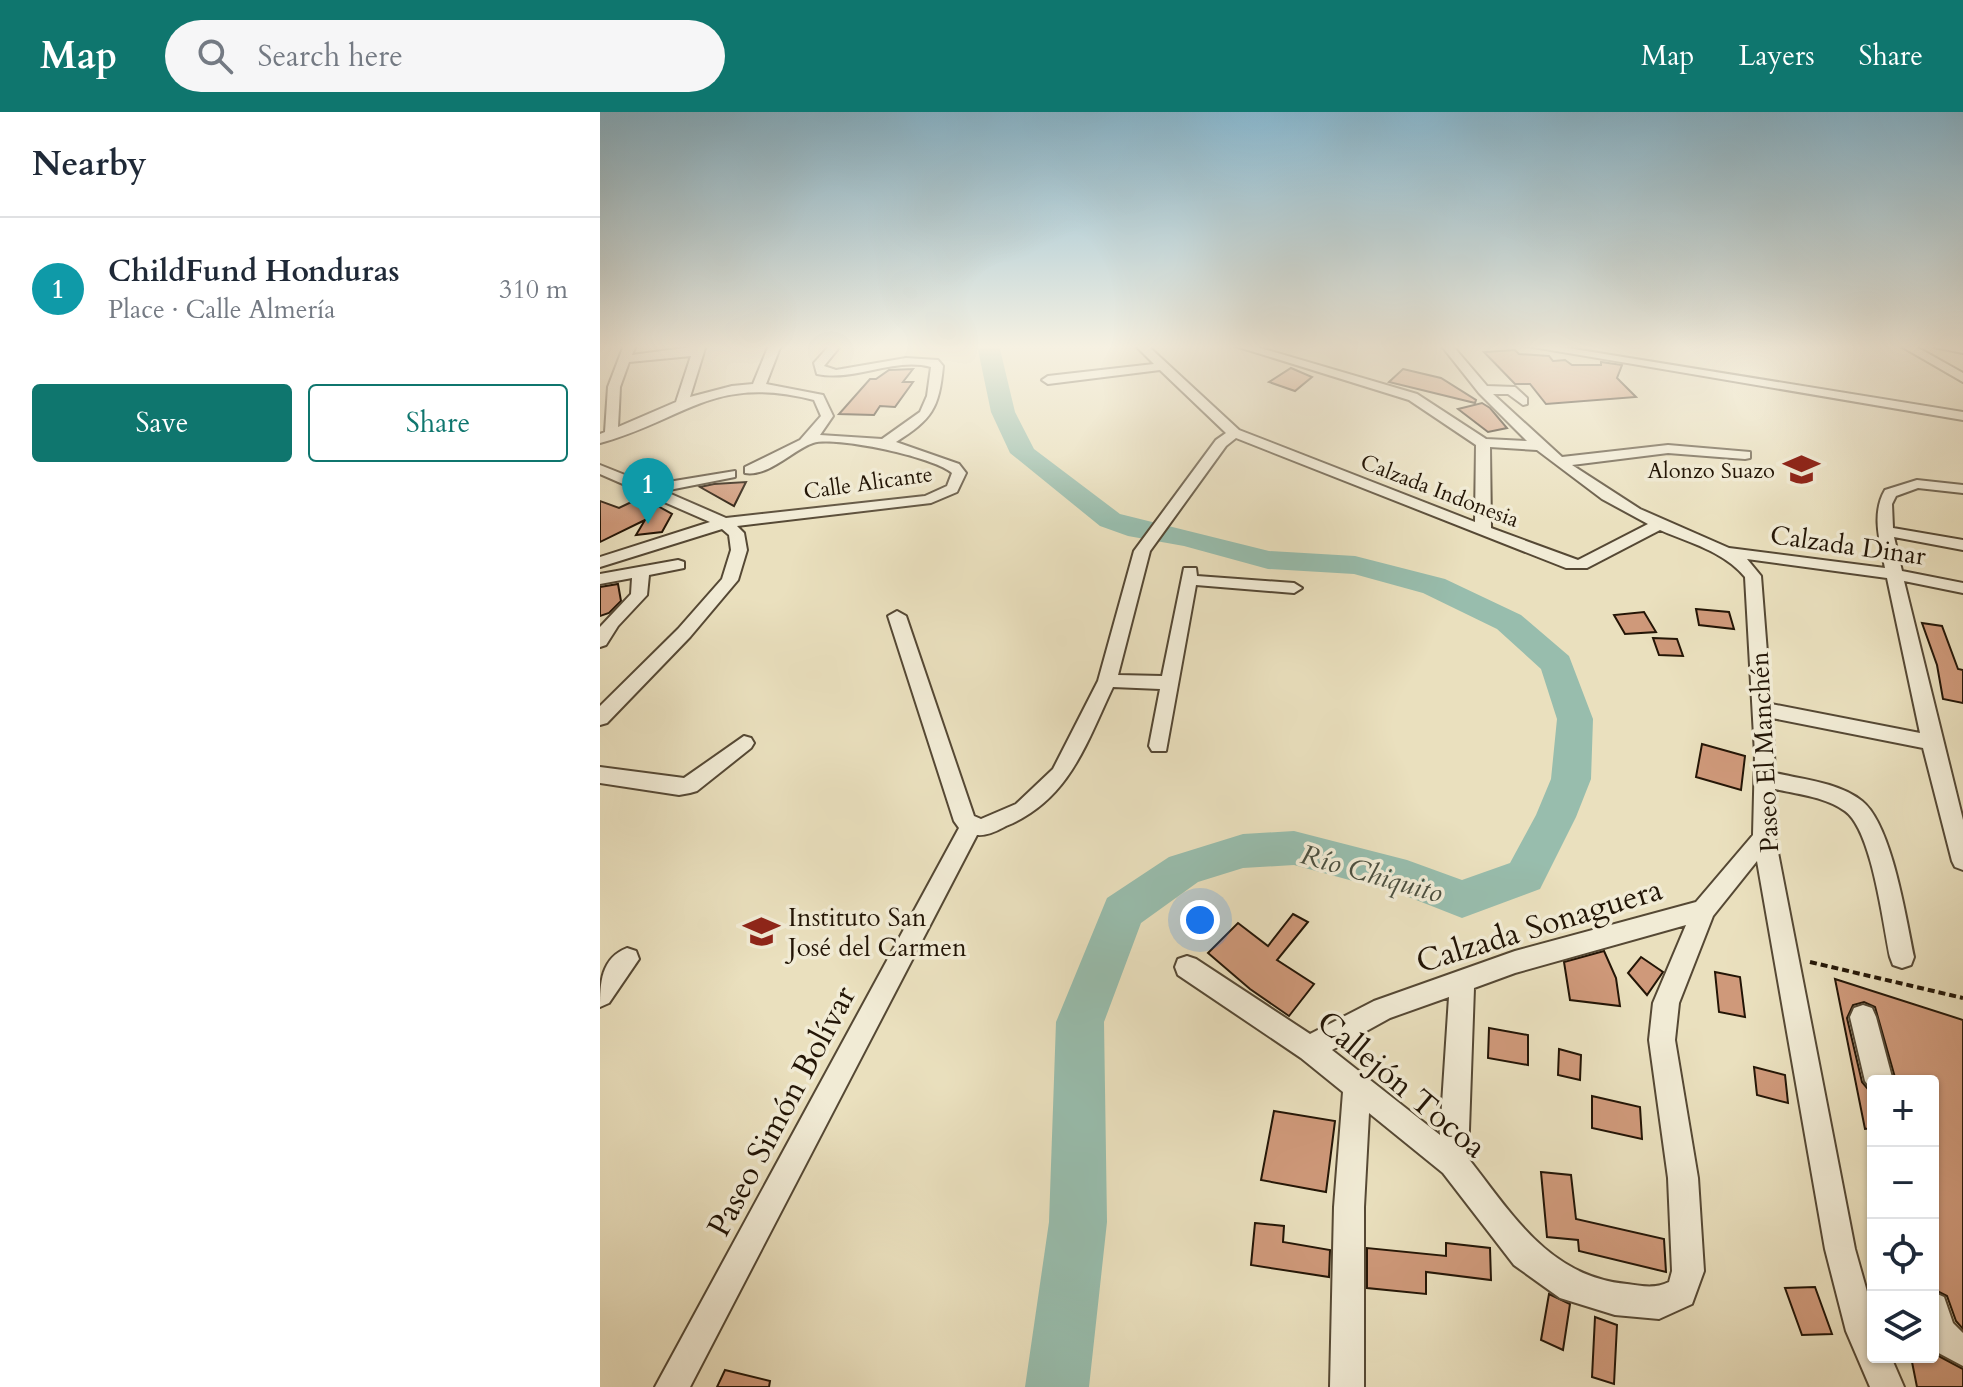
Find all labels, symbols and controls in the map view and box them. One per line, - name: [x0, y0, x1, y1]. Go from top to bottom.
- search box: [165, 20, 725, 92]
- text: Map: [40, 30, 117, 82]
- icon: search: [193, 34, 237, 78]
- text: Search here: [257, 36, 403, 77]
- text: Map: [1641, 37, 1694, 75]
- text: Layers: [1738, 37, 1815, 75]
- text: Share: [1859, 37, 1923, 75]
- text: Nearby: [32, 141, 147, 187]
- text: ChildFund Honduras: [108, 251, 400, 292]
- text: 1: [51, 272, 65, 307]
- text: 310 m: [499, 272, 568, 307]
- text: Place · Calle Almería: [108, 292, 336, 327]
- button: Save: [32, 384, 292, 462]
- button: Share: [308, 384, 568, 462]
- street label: Calzada Indonesia: [1356, 447, 1524, 535]
- school or university icon: Alonzo Suazo: [1782, 451, 1820, 489]
- place label: Alonzo Suazo: [1647, 456, 1775, 486]
- pin: 1: [622, 458, 674, 524]
- street label: Calle Alicante: [802, 459, 935, 507]
- street label: Calzada Dinar: [1768, 517, 1928, 574]
- street label: Paseo El Manchén: [1742, 650, 1787, 853]
- water label: Río Chiquito: [1296, 836, 1447, 912]
- street label: Calzada Sonaguera: [1411, 868, 1668, 984]
- place label: Instituto San José del Carmen: [784, 900, 967, 965]
- your location: [1180, 900, 1220, 940]
- school or university icon: Instituto San José del Carmen: [743, 913, 781, 951]
- street label: Paseo Simón Bolívar: [697, 978, 867, 1244]
- street label: Callejón Tocoa: [1307, 1001, 1496, 1169]
- map controls: [1867, 1075, 1939, 1363]
- button: +: [1867, 1075, 1939, 1147]
- button: −: [1867, 1147, 1939, 1219]
- button: locate: [1867, 1219, 1939, 1291]
- button: layers: [1867, 1291, 1939, 1363]

